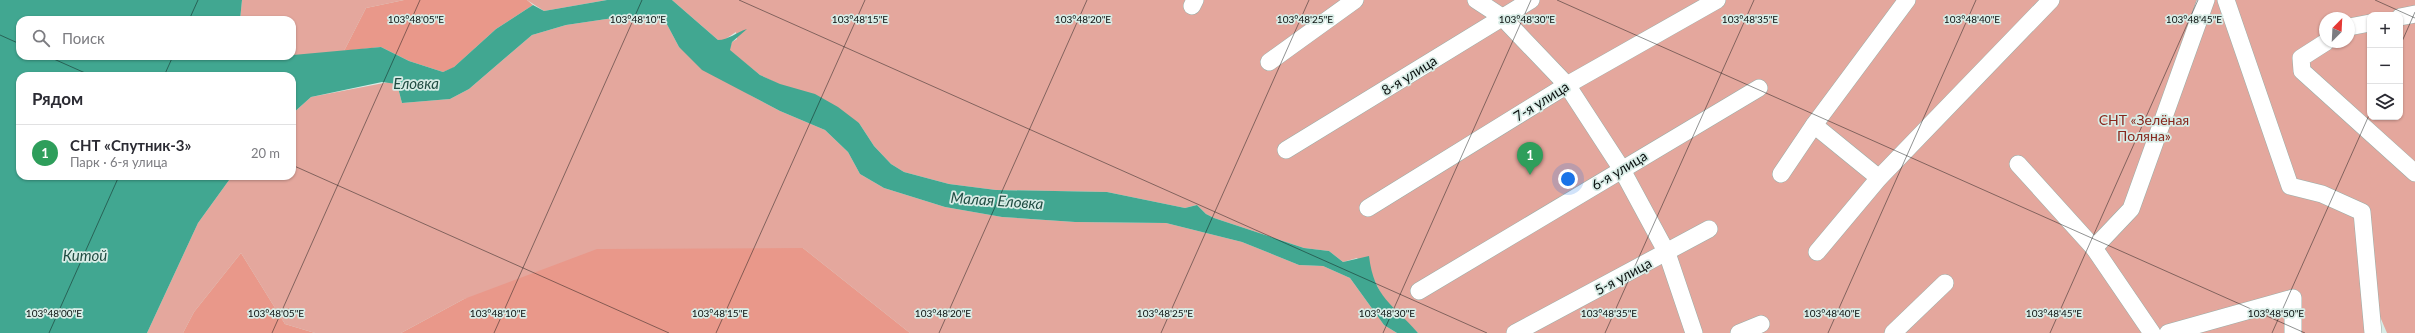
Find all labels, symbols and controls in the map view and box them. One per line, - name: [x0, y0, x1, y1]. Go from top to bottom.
- north arrow: [2319, 12, 2355, 48]
- map controls: [2367, 12, 2403, 120]
- button: +: [2367, 12, 2403, 48]
- text: 103°48'05"E: [388, 13, 444, 25]
- text: 103°48'10"E: [610, 13, 666, 25]
- text: 103°48'15"E: [832, 13, 888, 25]
- text: 103°48'20"E: [1055, 13, 1111, 25]
- text: 103°48'25"E: [1277, 13, 1333, 25]
- text: 103°48'30"E: [1499, 13, 1555, 25]
- text: 103°48'35"E: [1722, 13, 1778, 25]
- text: 103°48'40"E: [1944, 13, 2000, 25]
- text: 103°48'45"E: [2166, 13, 2222, 25]
- search box: [16, 16, 296, 60]
- icon: search: [30, 27, 52, 49]
- text: Поиск: [62, 29, 105, 47]
- button: −: [2367, 48, 2403, 84]
- street label: 8-я улица: [1378, 51, 1440, 99]
- water label: Еловка: [393, 74, 439, 92]
- street label: 7-я улица: [1510, 77, 1572, 125]
- button: layers: [2367, 84, 2403, 120]
- text: Рядом: [32, 88, 83, 109]
- park label: СНТ «Зелёная Поляна»: [2099, 111, 2189, 144]
- text: СНТ «Спутник-3»: [70, 136, 191, 154]
- pin: 1: [1517, 142, 1543, 175]
- text: 1: [41, 145, 49, 161]
- text: 20 m: [251, 145, 280, 161]
- street label: 6-я улица: [1588, 147, 1650, 193]
- text: Парк · 6-я улица: [70, 154, 168, 170]
- your location: [1558, 169, 1578, 189]
- water label: Малая Еловка: [950, 188, 1044, 212]
- water label: Китой: [63, 246, 107, 264]
- street label: 5-я улица: [1592, 254, 1654, 298]
- text: 103°48'00"E: [26, 307, 82, 319]
- text: 103°48'05"E: [248, 307, 304, 319]
- text: 103°48'10"E: [470, 307, 526, 319]
- text: 103°48'15"E: [692, 307, 748, 319]
- text: 103°48'20"E: [915, 307, 971, 319]
- text: 103°48'25"E: [1137, 307, 1193, 319]
- text: 103°48'30"E: [1359, 307, 1415, 319]
- text: 103°48'35"E: [1581, 307, 1637, 319]
- text: 103°48'40"E: [1804, 307, 1860, 319]
- text: 103°48'45"E: [2026, 307, 2082, 319]
- text: 103°48'50"E: [2248, 307, 2304, 319]

